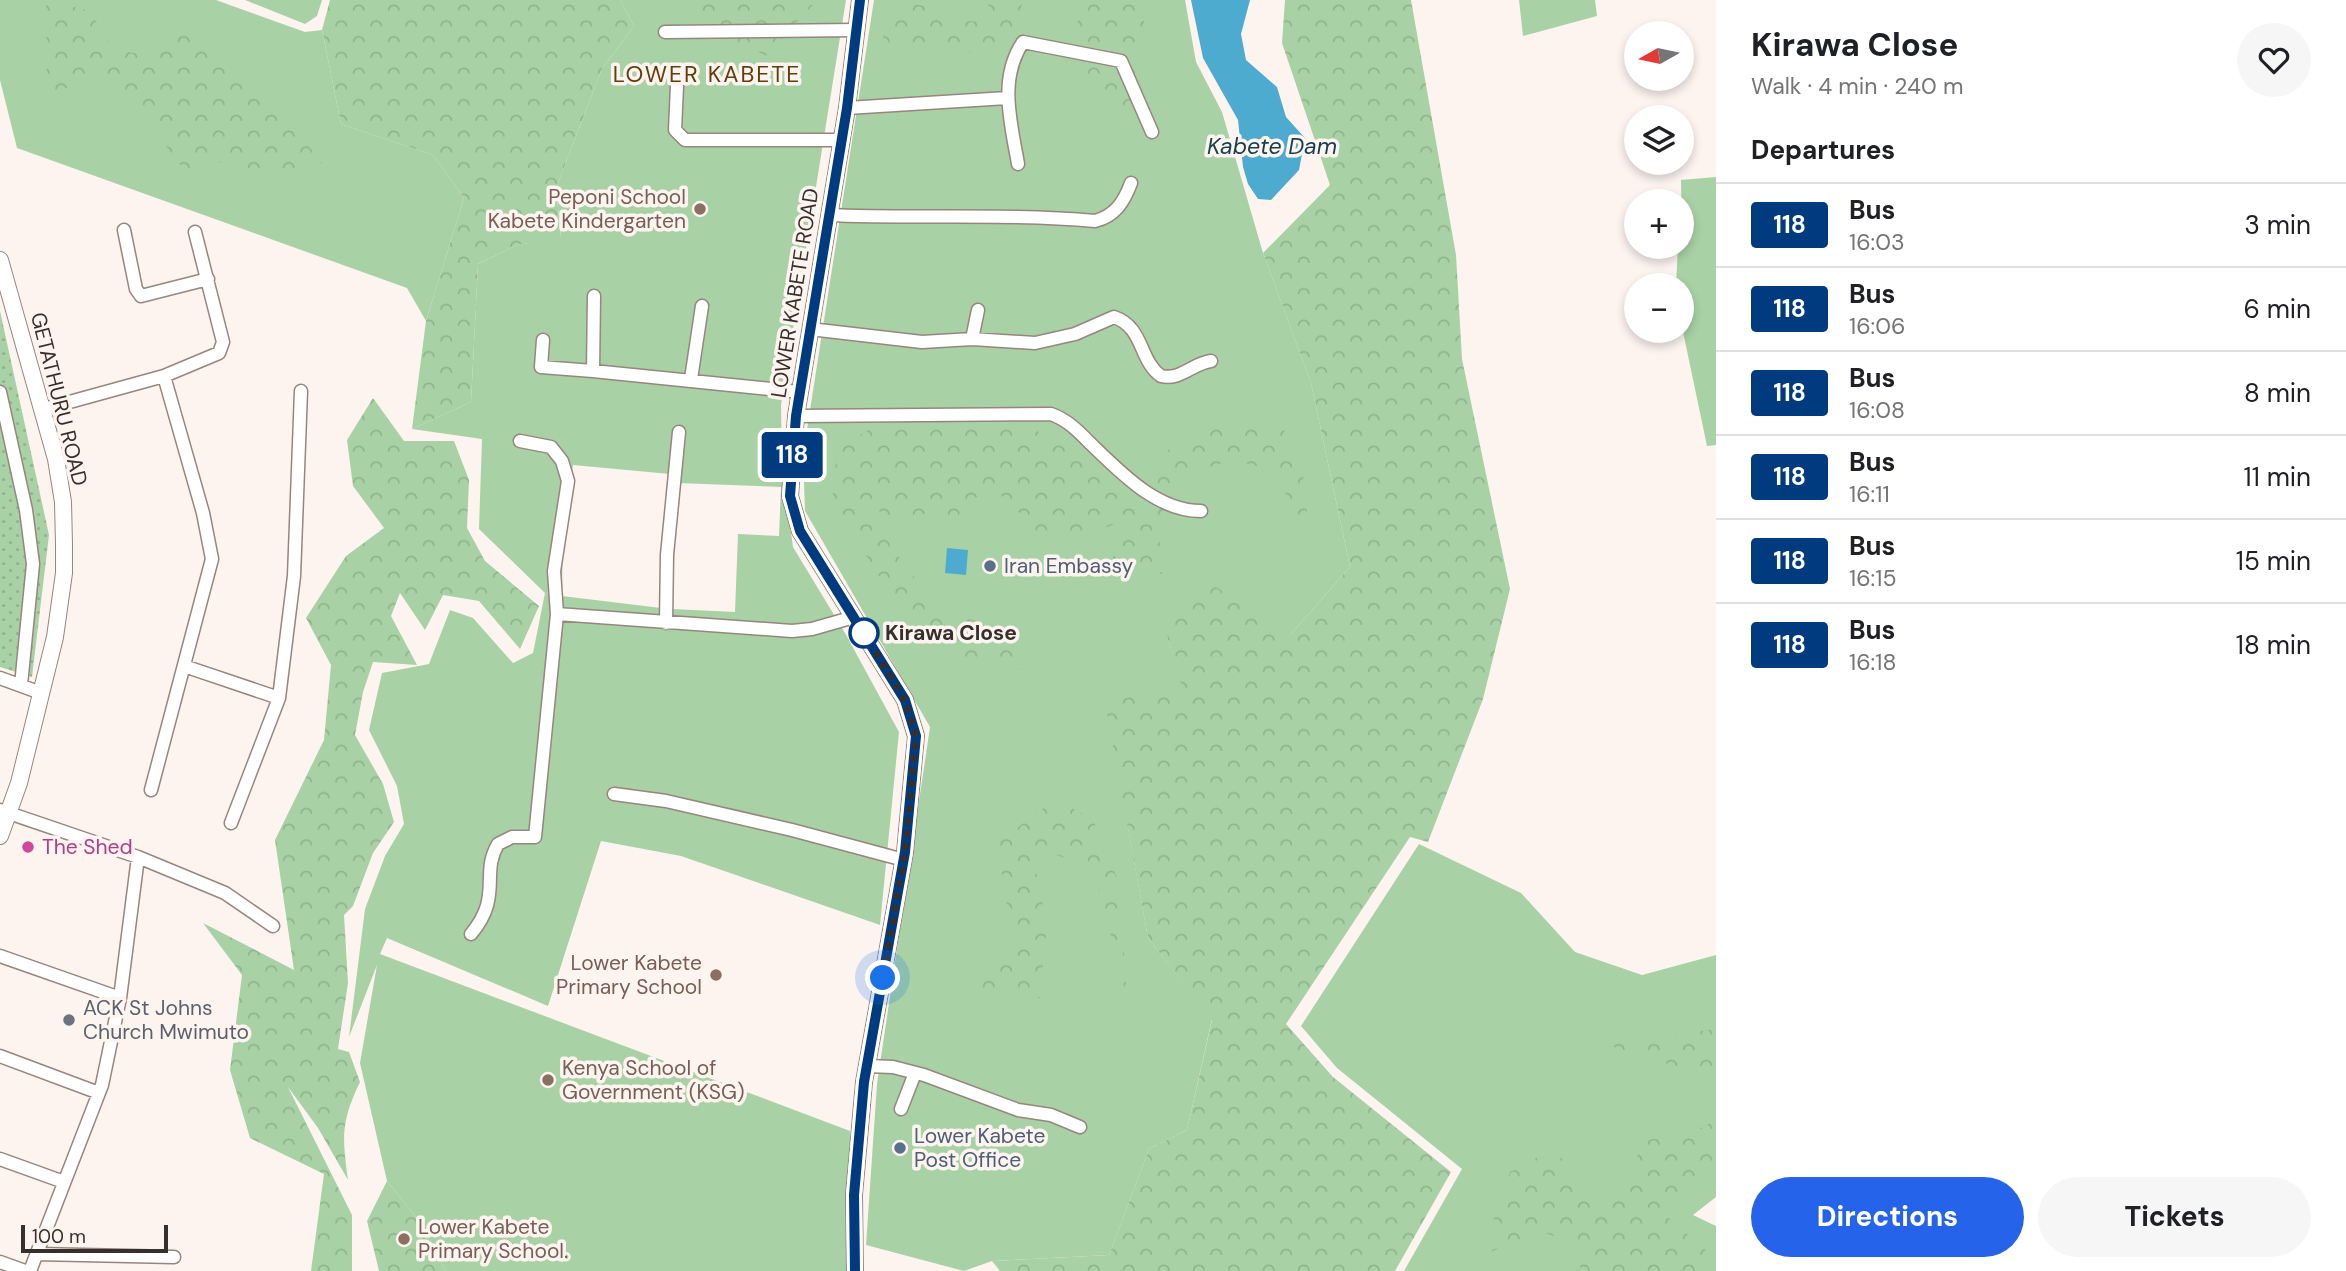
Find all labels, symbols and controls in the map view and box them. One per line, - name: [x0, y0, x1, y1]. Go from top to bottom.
- north arrow: [1624, 21, 1694, 91]
- map controls: [1624, 21, 1694, 343]
- text: Kirawa Close: [1751, 23, 1958, 66]
- button: heart: [2237, 23, 2311, 97]
- district label: LOWER KABETE: [613, 59, 801, 89]
- text: Walk · 4 min · 240 m: [1751, 71, 1963, 101]
- button: layers: [1624, 105, 1694, 175]
- water label: Kabete Dam: [1207, 131, 1337, 161]
- text: Departures: [1751, 133, 1895, 167]
- place label: Peponi School Kabete Kindergarten: [488, 183, 686, 235]
- street label: LOWER KABETE ROAD: [765, 186, 825, 400]
- button: +: [1624, 189, 1694, 259]
- text: Bus: [1849, 193, 1895, 227]
- marker: Peponi School Kabete Kindergarten: [692, 201, 708, 217]
- text: 3 min: [2244, 208, 2311, 242]
- text: 118: [1773, 209, 1806, 240]
- text: 16:03: [1849, 227, 1905, 257]
- button: −: [1624, 273, 1694, 343]
- text: Bus: [1849, 277, 1895, 311]
- text: 6 min: [2243, 292, 2311, 326]
- text: 118: [1773, 293, 1806, 324]
- street label: GETATHURU ROAD: [24, 309, 94, 489]
- text: 16:06: [1849, 311, 1905, 341]
- text: Bus: [1849, 361, 1895, 395]
- text: 8 min: [2244, 376, 2311, 410]
- text: 118: [1773, 377, 1806, 408]
- text: 16:08: [1849, 395, 1905, 425]
- line badge: 118: [752, 432, 832, 478]
- text: 118: [776, 439, 808, 470]
- text: Bus: [1849, 445, 1895, 479]
- text: 11 min: [2244, 460, 2311, 494]
- text: 118: [1773, 461, 1806, 492]
- text: 16:11: [1849, 479, 1890, 509]
- text: Bus: [1849, 529, 1895, 563]
- text: 15 min: [2236, 544, 2311, 578]
- text: 118: [1773, 545, 1806, 576]
- place label: Iran Embassy: [1004, 552, 1134, 580]
- marker: Iran Embassy: [982, 558, 998, 574]
- text: 16:15: [1849, 563, 1896, 593]
- text: Bus: [1849, 613, 1895, 647]
- marker: Kirawa Close: [849, 618, 879, 648]
- place label: Kirawa Close: [885, 619, 1017, 647]
- text: 18 min: [2236, 628, 2311, 662]
- text: 118: [1773, 629, 1806, 660]
- text: 16:18: [1849, 647, 1896, 677]
- place label: The Shed: [42, 833, 133, 861]
- marker: The Shed: [20, 839, 36, 855]
- place label: Lower Kabete Primary School: [556, 949, 702, 1001]
- your location: [865, 960, 900, 995]
- marker: Lower Kabete Primary School: [708, 967, 724, 983]
- place label: ACK St Johns Church Mwimuto: [83, 994, 249, 1046]
- marker: ACK St Johns Church Mwimuto: [61, 1012, 77, 1028]
- place label: Kenya School of Government (KSG): [562, 1054, 745, 1106]
- marker: Kenya School of Government (KSG): [540, 1072, 556, 1088]
- place label: Lower Kabete Post Office: [914, 1122, 1045, 1174]
- marker: Lower Kabete Post Office: [892, 1140, 908, 1156]
- button: Directions: [1751, 1177, 2024, 1257]
- button: Tickets: [2038, 1177, 2311, 1257]
- place label: Lower Kabete Primary School.: [418, 1213, 568, 1265]
- scale bar: [21, 1222, 168, 1254]
- text: 100 m: [32, 1224, 86, 1249]
- marker: Lower Kabete Primary School.: [396, 1231, 412, 1247]

